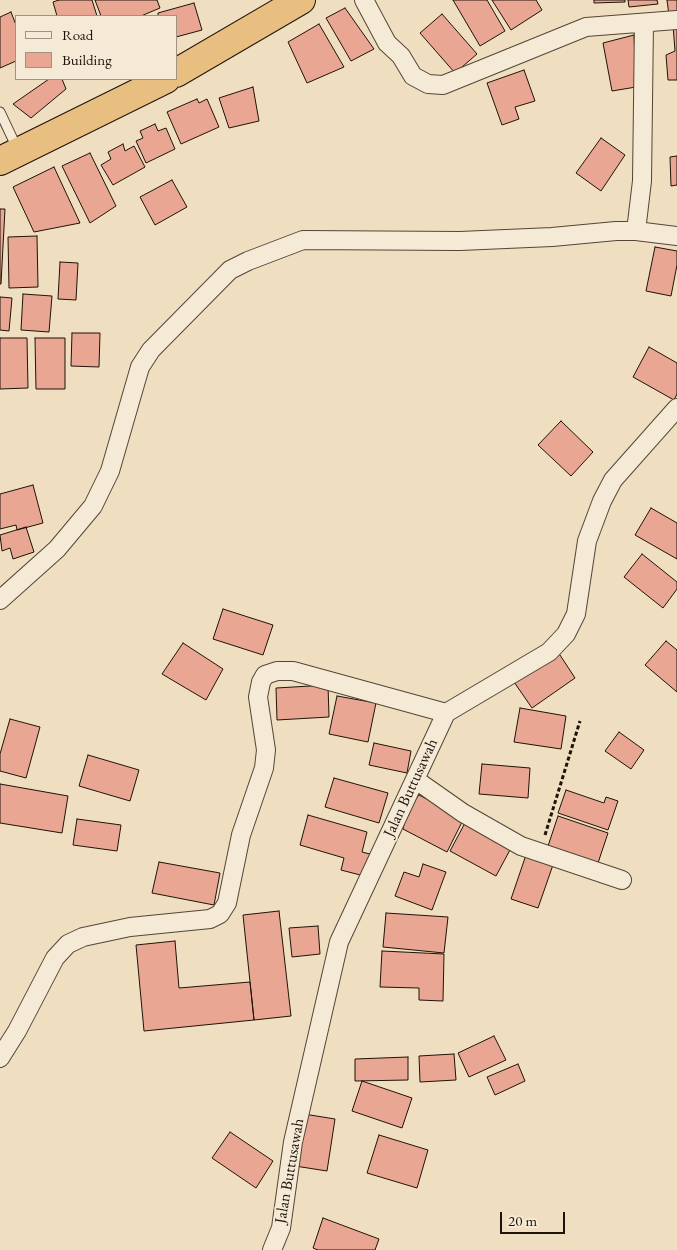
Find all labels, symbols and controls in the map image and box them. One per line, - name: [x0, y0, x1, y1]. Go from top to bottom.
- legend: [15, 15, 178, 80]
- text: Road: [62, 25, 93, 44]
- text: Building: [62, 50, 112, 69]
- street label: Jalan Buttusawah: [380, 736, 442, 840]
- street label: Jalan Buttusawah: [271, 1117, 309, 1225]
- scale bar: [502, 1202, 567, 1234]
- text: 20 m: [508, 1211, 537, 1230]

